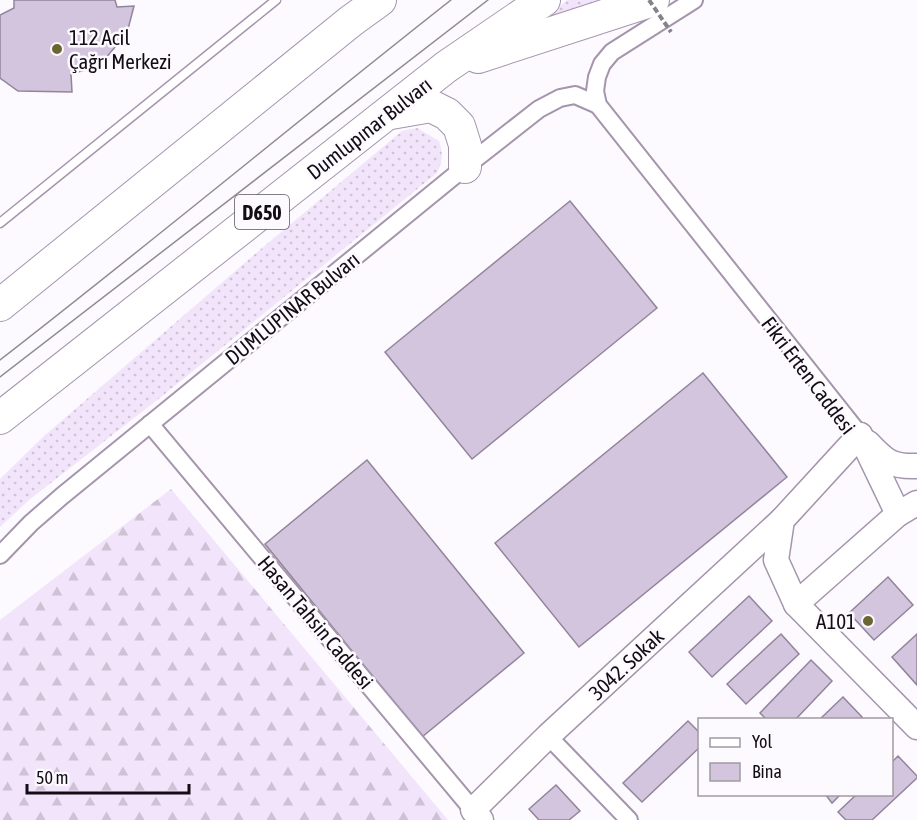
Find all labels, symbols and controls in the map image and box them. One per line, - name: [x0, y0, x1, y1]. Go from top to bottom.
- place label: 112 Acil Çağrı Merkezi: [69, 25, 172, 73]
- marker: 112 Acil Çağrı Merkezi: [50, 42, 64, 56]
- street label: Dumlupınar Bulvarı: [302, 72, 436, 184]
- road number: D650: [235, 195, 289, 229]
- street label: DUMLUPINAR Bulvarı: [220, 247, 364, 369]
- street label: Fikri Erten Caddesi: [757, 312, 861, 438]
- street label: Hasan Tahsin Caddesi: [253, 551, 379, 693]
- place label: A101: [816, 609, 856, 633]
- marker: A101: [861, 614, 875, 628]
- street label: 3042. Sokak: [584, 624, 668, 704]
- legend: [698, 718, 893, 796]
- text: Yol: [752, 731, 772, 752]
- scale bar: [27, 757, 189, 795]
- text: Bina: [752, 761, 782, 782]
- text: 50 m: [36, 767, 68, 788]

